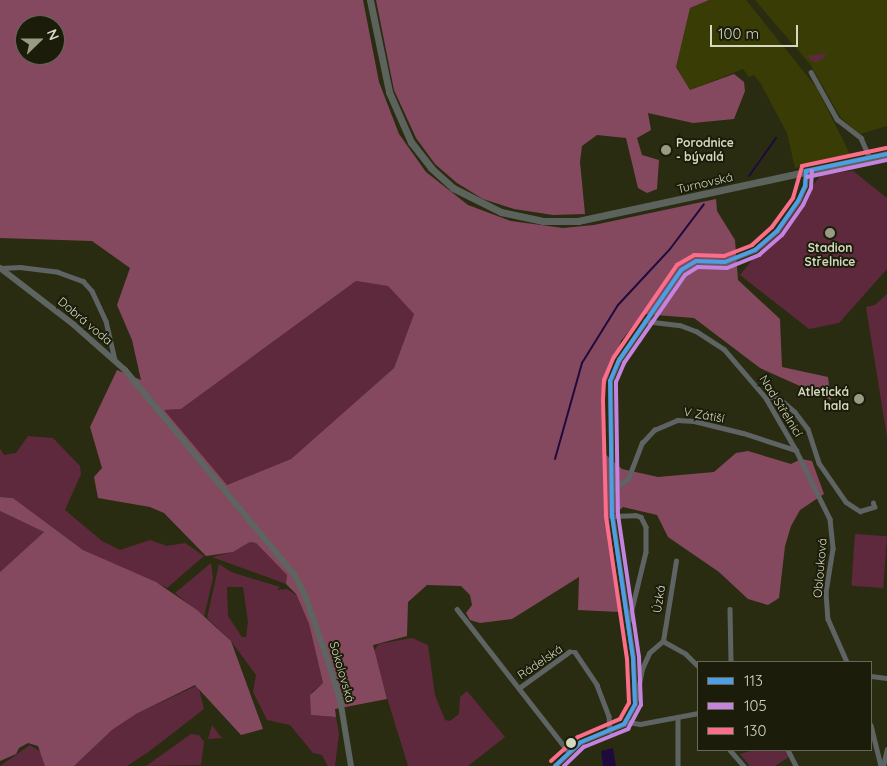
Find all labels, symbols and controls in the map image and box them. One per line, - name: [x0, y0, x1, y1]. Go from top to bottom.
- north arrow: [15, 15, 65, 65]
- scale bar: [712, 15, 800, 47]
- text: 100 m: [718, 24, 759, 43]
- text: N: [43, 27, 63, 43]
- place label: Porodnice - bývalá: [676, 136, 734, 164]
- marker: Porodnice - bývalá: [660, 144, 672, 156]
- street label: Turnovská: [676, 170, 734, 196]
- marker: Stadion Střelnice: [824, 227, 836, 239]
- place label: Stadion Střelnice: [805, 241, 855, 269]
- street label: Dobrá voda: [55, 294, 115, 348]
- street label: Nad Střelnicí: [756, 373, 806, 439]
- place label: Atletická hala: [798, 385, 849, 413]
- marker: Atletická hala: [853, 393, 865, 405]
- street label: V Zátiší: [683, 404, 725, 426]
- street label: Oblouková: [810, 537, 830, 599]
- street label: Úzká: [650, 584, 668, 614]
- street label: Sokolovská: [326, 640, 358, 704]
- street label: Rádelská: [515, 642, 565, 682]
- legend: [697, 661, 872, 751]
- text: 113: [744, 671, 763, 690]
- text: 105: [744, 696, 767, 715]
- text: 130: [744, 721, 766, 740]
- unlabelled marker: [566, 738, 576, 748]

